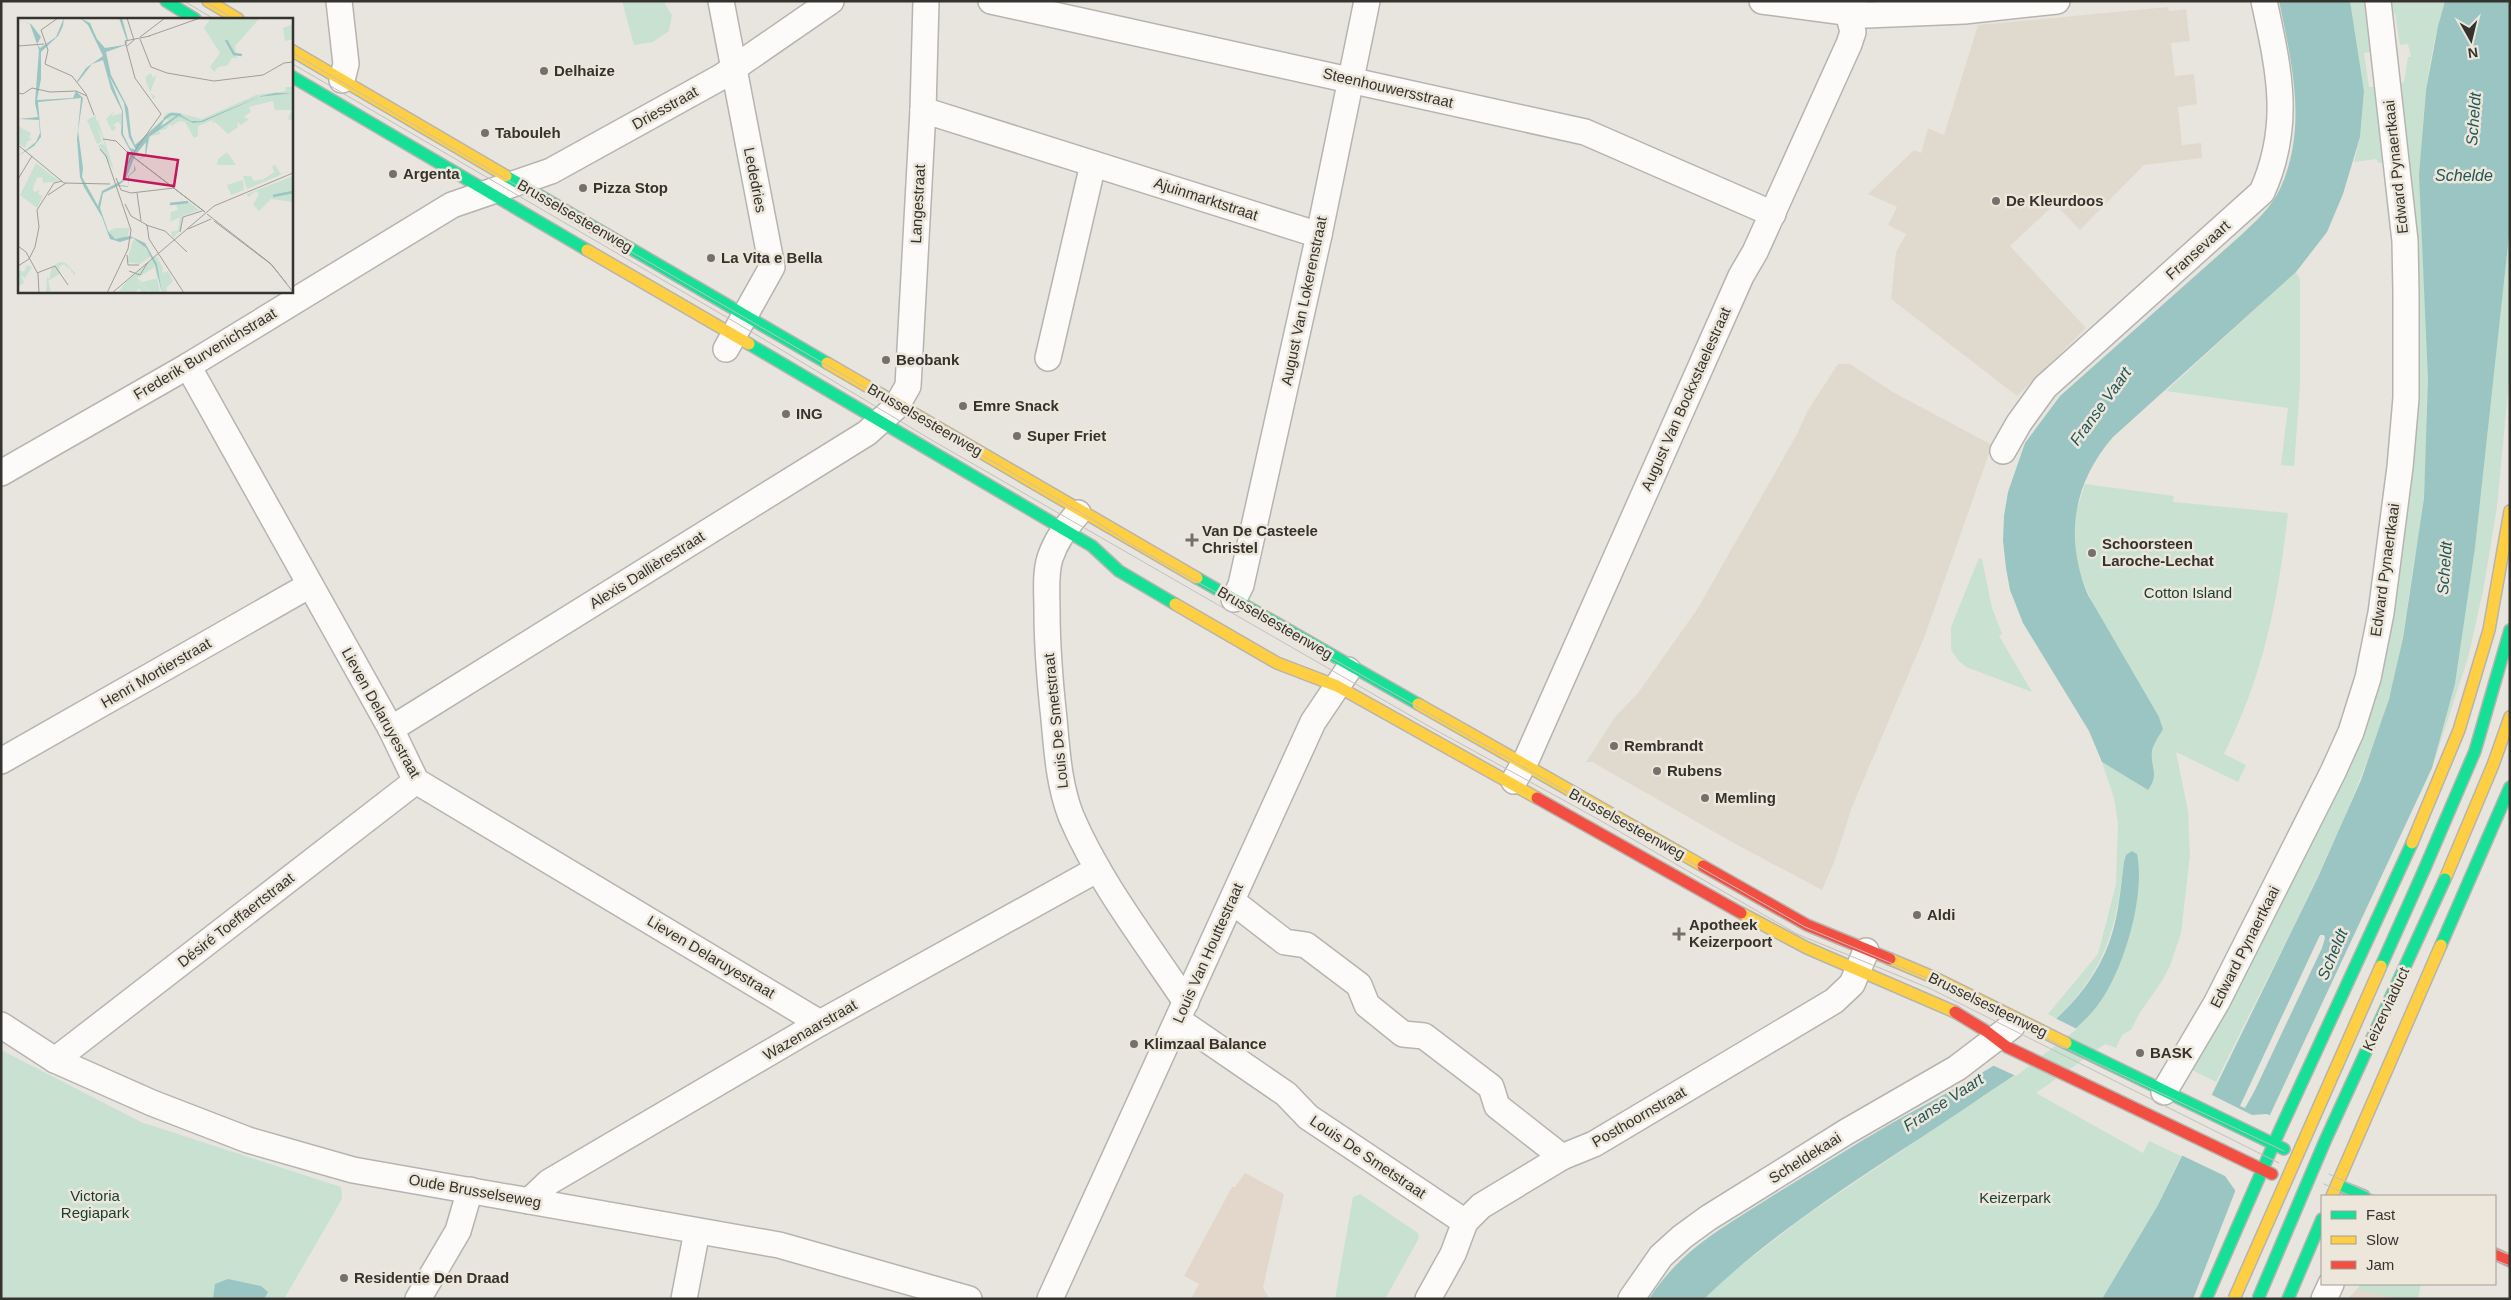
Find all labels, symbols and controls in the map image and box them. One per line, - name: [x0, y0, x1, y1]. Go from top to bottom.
- north arrow: [2446, 15, 2496, 65]
- inset map: [18, 18, 292, 292]
- text: N: [2467, 44, 2479, 62]
- place label: Delhaize: [554, 62, 615, 79]
- street label: Steenhouwersstraat: [1321, 64, 1456, 111]
- marker: Delhaize: [538, 65, 550, 77]
- street label: Driesstraat: [629, 82, 701, 133]
- water label: Scheldt: [2463, 91, 2484, 146]
- street label: Edward Pynaertkaai: [2380, 99, 2411, 235]
- place label: Tabouleh: [495, 124, 561, 141]
- marker: Tabouleh: [479, 127, 491, 139]
- street label: Lededries: [741, 146, 770, 214]
- street label: Langestraat: [907, 163, 928, 244]
- place label: Argenta: [403, 165, 460, 182]
- water label: Schelde: [2435, 167, 2493, 184]
- marker: Argenta: [387, 168, 399, 180]
- street label: Ajuinmarktstraat: [1152, 174, 1261, 224]
- street label: Brusselsesteenweg: [515, 176, 636, 255]
- place label: Pizza Stop: [593, 179, 668, 196]
- marker: Pizza Stop: [577, 182, 589, 194]
- place label: De Kleurdoos: [2006, 192, 2104, 209]
- marker: De Kleurdoos: [1990, 195, 2002, 207]
- street label: August Van Lokerenstraat: [1277, 214, 1330, 387]
- street label: Fransevaart: [2162, 216, 2234, 283]
- place label: La Vita e Bella: [721, 249, 823, 266]
- marker: La Vita e Bella: [705, 252, 717, 264]
- street label: Frederik Burvenichstraat: [130, 304, 280, 403]
- street label: August Van Bockxstaelestraat: [1637, 304, 1734, 493]
- place label: Beobank: [896, 351, 960, 368]
- marker: Beobank: [880, 354, 892, 366]
- water label: Franse Vaart: [2067, 364, 2135, 448]
- street label: Brusselsesteenweg: [865, 380, 986, 459]
- place label: Emre Snack: [973, 397, 1060, 414]
- marker: Emre Snack: [957, 400, 969, 412]
- place label: ING: [796, 405, 823, 422]
- marker: ING: [780, 408, 792, 420]
- place label: Super Friet: [1027, 427, 1106, 444]
- marker: Super Friet: [1011, 430, 1023, 442]
- street label: Edward Pynaertkaai: [2367, 502, 2402, 638]
- place label: Van De Casteele Christel: [1202, 522, 1318, 556]
- street label: Alexis Dallièrestraat: [586, 527, 708, 612]
- marker: Van De Casteele Christel: [1186, 534, 1198, 546]
- place label: Schoorsteen Laroche-Lechat: [2102, 535, 2214, 569]
- water label: Scheldt: [2434, 540, 2455, 595]
- marker: Schoorsteen Laroche-Lechat: [2086, 547, 2098, 559]
- street label: Brusselsesteenweg: [1215, 583, 1336, 662]
- park label: Cotton Island: [2144, 584, 2232, 601]
- street label: Henri Mortierstraat: [98, 634, 214, 711]
- street label: Lieven Delaruyestraat: [339, 645, 425, 781]
- street label: Louis De Smetstraat: [1040, 652, 1071, 790]
- place label: Rembrandt: [1624, 737, 1703, 754]
- marker: Rembrandt: [1608, 740, 1620, 752]
- place label: Rubens: [1667, 762, 1722, 779]
- marker: Rubens: [1651, 765, 1663, 777]
- street label: Brusselsesteenweg: [1566, 785, 1688, 863]
- place label: Memling: [1715, 789, 1776, 806]
- marker: Memling: [1699, 792, 1711, 804]
- street label: Désiré Toeffaertstraat: [174, 868, 298, 970]
- street label: Louis Van Houttestraat: [1169, 879, 1246, 1025]
- street label: Edward Pynaertkaai: [2207, 883, 2283, 1010]
- place label: Aldi: [1927, 906, 1955, 923]
- marker: Aldi: [1911, 909, 1923, 921]
- street label: Lieven Delaruyestraat: [644, 912, 779, 1002]
- place label: Apotheek Keizerpoort: [1689, 916, 1772, 950]
- water label: Scheldt: [2314, 926, 2351, 982]
- marker: Apotheek Keizerpoort: [1673, 928, 1685, 940]
- street label: Keizerviaduct: [2359, 964, 2413, 1053]
- street label: Brusselsesteenweg: [1926, 968, 2050, 1041]
- street label: Wazenaarstraat: [760, 995, 860, 1063]
- place label: Klimzaal Balance: [1144, 1035, 1267, 1052]
- marker: Klimzaal Balance: [1128, 1038, 1140, 1050]
- place label: BASK: [2150, 1044, 2193, 1061]
- marker: BASK: [2134, 1047, 2146, 1059]
- water label: Franse Vaart: [1900, 1070, 1987, 1135]
- street label: Posthoornstraat: [1589, 1082, 1690, 1150]
- street label: Louis De Smetstraat: [1307, 1112, 1430, 1202]
- street label: Scheldekaai: [1766, 1129, 1844, 1186]
- street label: Oude Brusselseweg: [408, 1170, 543, 1211]
- park label: Victoria Regiapark: [61, 1187, 130, 1221]
- park label: Keizerpark: [1979, 1189, 2051, 1206]
- legend: [2321, 1195, 2496, 1285]
- text: Fast: [2366, 1206, 2396, 1223]
- text: Slow: [2366, 1231, 2399, 1248]
- text: Jam: [2366, 1256, 2394, 1273]
- place label: Residentie Den Draad: [354, 1269, 509, 1286]
- marker: Residentie Den Draad: [338, 1272, 350, 1284]

